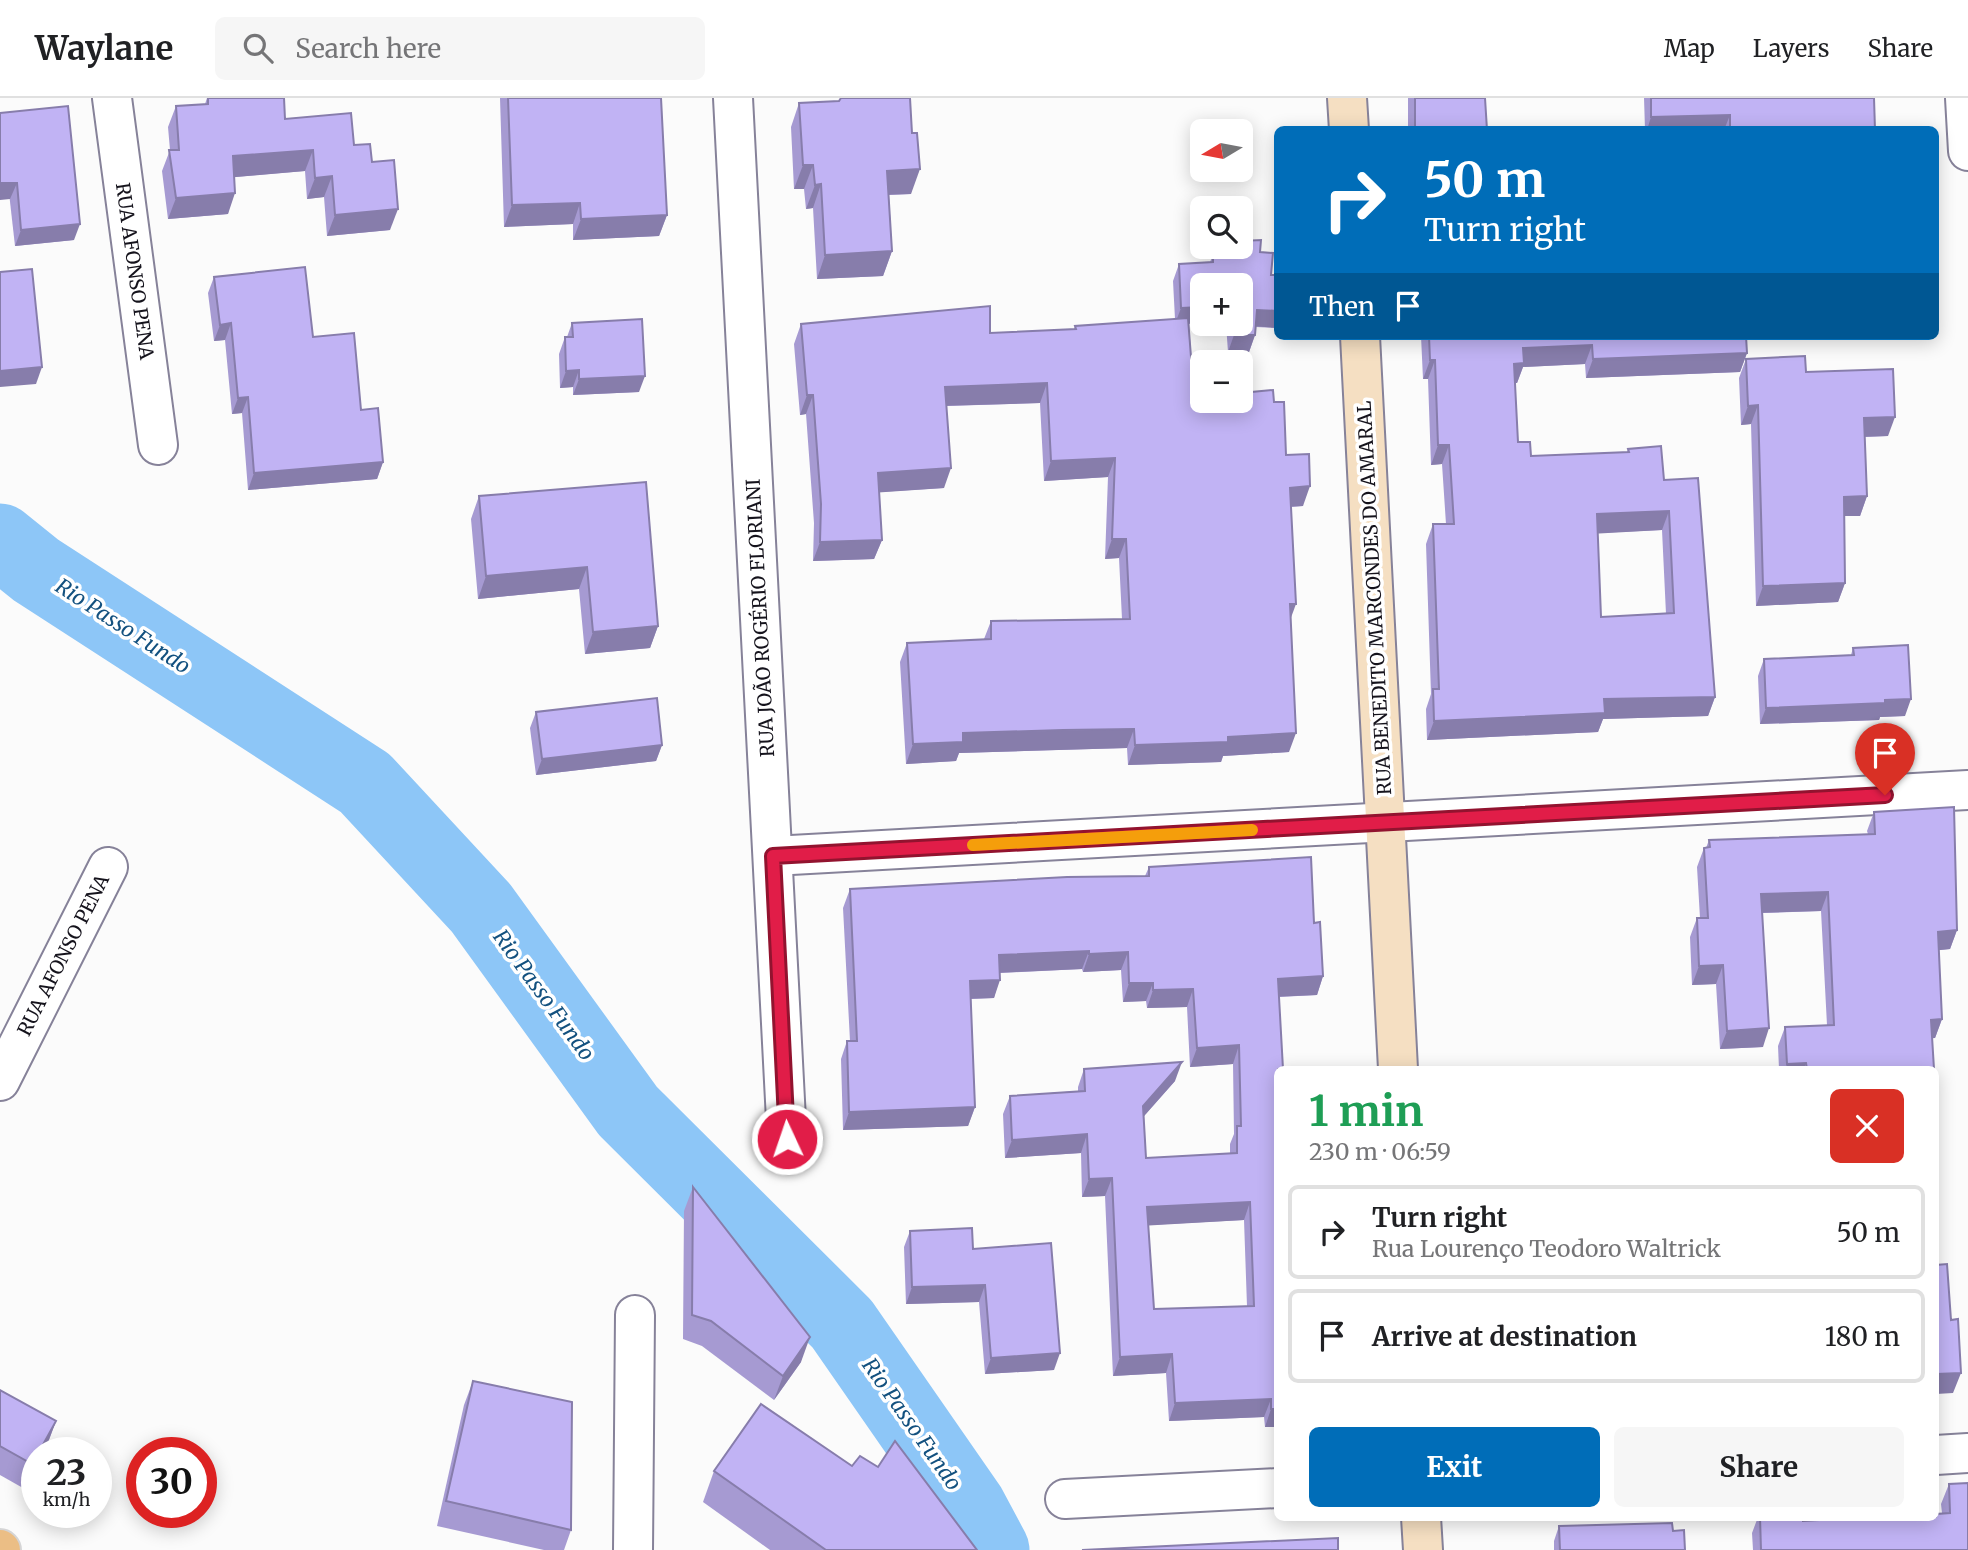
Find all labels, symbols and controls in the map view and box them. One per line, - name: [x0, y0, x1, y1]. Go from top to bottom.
- search box: [215, 17, 705, 80]
- text: Waylane: [35, 28, 173, 69]
- icon: search: [239, 29, 277, 67]
- text: Search here: [295, 32, 441, 65]
- text: Map: [1664, 33, 1715, 64]
- text: Layers: [1753, 33, 1829, 64]
- text: Share: [1867, 33, 1933, 64]
- north arrow: [1190, 119, 1253, 182]
- map controls: [1190, 119, 1253, 413]
- text: 50 m: [1424, 149, 1545, 210]
- icon: right: [1309, 154, 1400, 245]
- street label: RUA AFONSO PENA: [111, 181, 159, 361]
- button: search: [1190, 196, 1253, 259]
- text: Turn right: [1424, 210, 1586, 250]
- button: +: [1190, 273, 1253, 336]
- icon: arrive: [1389, 287, 1427, 325]
- text: Then: [1309, 290, 1375, 323]
- button: −: [1190, 350, 1253, 413]
- street label: RUA BENEDITO MARCONDES DO AMARAL: [1352, 400, 1396, 796]
- street label: RUA JOÃO ROGÉRIO FLORIANI: [741, 478, 779, 758]
- water label: Rio Passo Fundo: [50, 572, 196, 680]
- pin: [1855, 723, 1915, 795]
- icon: arrive: [1866, 734, 1904, 772]
- street label: RUA AFONSO PENA: [12, 870, 114, 1040]
- water label: Rio Passo Fundo: [487, 924, 601, 1066]
- text: 1 min: [1309, 1085, 1423, 1137]
- button: close: [1830, 1089, 1904, 1163]
- position arrow: [750, 1102, 824, 1176]
- text: 230 m · 06:59: [1309, 1137, 1451, 1166]
- text: Turn right: [1372, 1201, 1507, 1234]
- icon: right: [1313, 1213, 1351, 1251]
- text: 50 m: [1836, 1216, 1900, 1249]
- text: Rua Lourenço Teodoro Waltrick: [1372, 1234, 1721, 1263]
- icon: arrive: [1313, 1317, 1351, 1355]
- text: Arrive at destination: [1372, 1320, 1637, 1353]
- text: 180 m: [1825, 1320, 1900, 1353]
- water label: Rio Passo Fundo: [856, 1353, 968, 1495]
- button: Exit: [1309, 1427, 1600, 1507]
- button: Share: [1614, 1427, 1904, 1507]
- speed limit sign: 30: [126, 1437, 217, 1528]
- text: 23: [47, 1451, 86, 1495]
- text: km/h: [43, 1488, 90, 1511]

